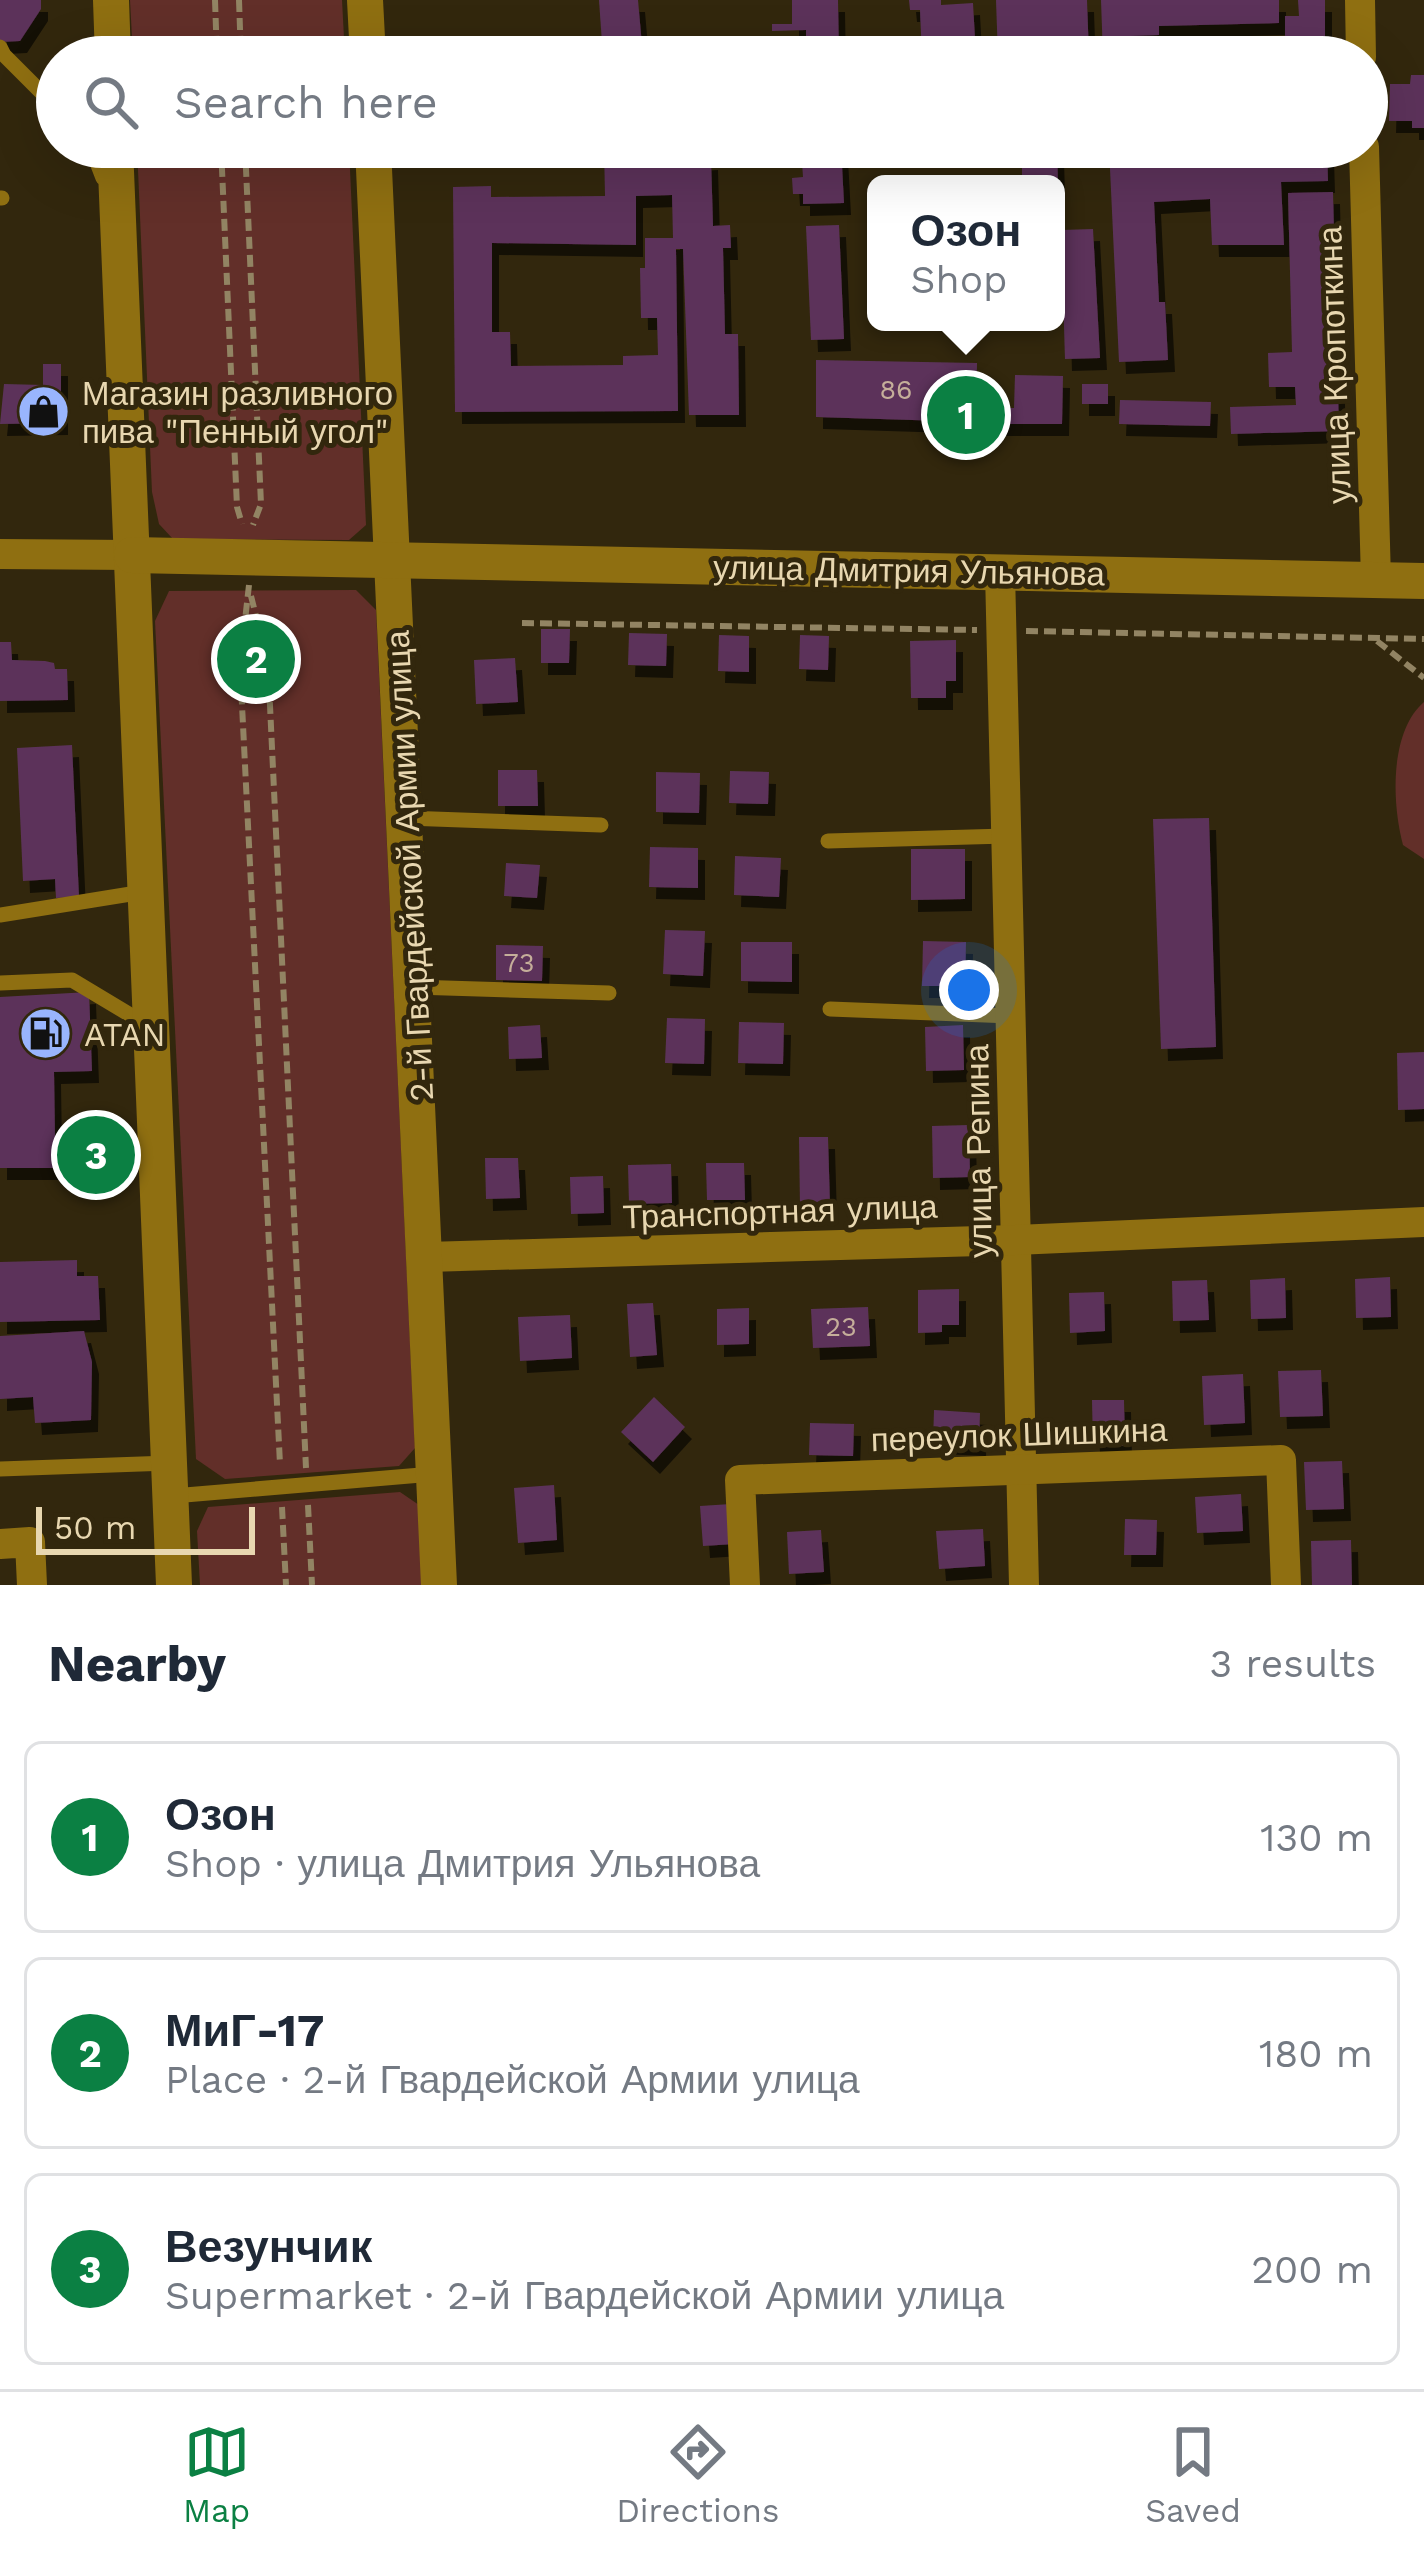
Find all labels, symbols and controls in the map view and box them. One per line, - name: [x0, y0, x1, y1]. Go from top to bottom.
- search box: [36, 36, 1388, 168]
- icon: search: [78, 69, 144, 135]
- text: Search here: [174, 76, 438, 129]
- popup: [867, 175, 1065, 331]
- text: Озон: [911, 204, 1021, 257]
- street label: улица Кропоткина: [1310, 225, 1359, 505]
- text: Shop: [911, 257, 1008, 302]
- pin: 1: [927, 370, 1005, 460]
- place label: Магазин разливного пива "Пенный угол": [82, 374, 393, 451]
- house number: 86: [879, 374, 913, 406]
- shop icon: Магазин разливного пива "Пенный угол": [15, 384, 71, 440]
- street label: улица Дмитрия Ульянова: [713, 548, 1106, 593]
- pin: 2: [217, 614, 295, 704]
- street label: 2-й Гвардейской Армии улица: [378, 629, 441, 1102]
- house number: 73: [504, 947, 534, 979]
- your location: [939, 960, 999, 1020]
- fuel station icon: ATAN: [17, 1006, 73, 1062]
- place label: ATAN: [84, 1015, 166, 1054]
- street label: улица Репина: [957, 1043, 1000, 1258]
- pin: 3: [57, 1110, 135, 1200]
- street label: Транспортная улица: [622, 1186, 939, 1236]
- house number: 23: [825, 1311, 857, 1343]
- street label: переулок Шишкина: [870, 1410, 1169, 1459]
- scale bar: [36, 1501, 255, 1554]
- text: 50 m: [54, 1508, 136, 1547]
- text: Nearby: [48, 1634, 226, 1693]
- text: 3 results: [1210, 1641, 1376, 1686]
- text: Озон: [165, 1788, 276, 1841]
- text: 1: [82, 1815, 98, 1860]
- text: 130 m: [1260, 1815, 1373, 1860]
- text: Shop · улица Дмитрия Ульянова: [165, 1841, 760, 1886]
- text: МиГ-17: [165, 2004, 324, 2057]
- text: 2: [78, 2031, 102, 2076]
- text: 180 m: [1259, 2031, 1373, 2076]
- text: Place · 2-й Гвардейской Армии улица: [165, 2057, 860, 2102]
- text: Везунчик: [165, 2220, 372, 2273]
- text: 3: [78, 2247, 102, 2292]
- text: 200 m: [1251, 2247, 1373, 2292]
- text: Supermarket · 2-й Гвардейской Армии улица: [165, 2273, 1004, 2318]
- tab: Map: [183, 2419, 250, 2530]
- tab: Directions: [616, 2419, 779, 2530]
- tab: Saved: [1145, 2419, 1241, 2530]

